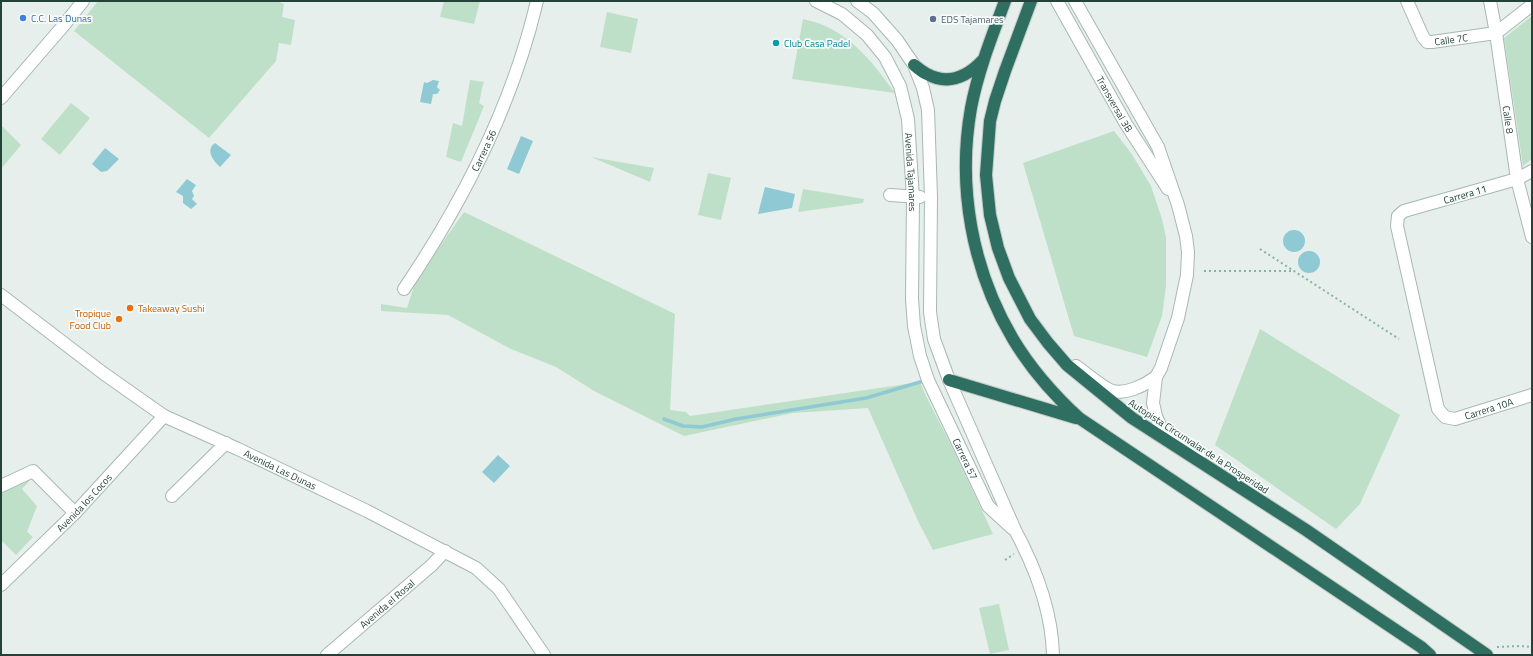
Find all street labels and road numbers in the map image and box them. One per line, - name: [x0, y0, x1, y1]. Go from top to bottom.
- street label: Calle 7C: [1433, 30, 1469, 50]
- street label: Transversal 3B: [1093, 73, 1136, 135]
- street label: Calle 8: [1499, 105, 1517, 135]
- street label: Carrera 56: [468, 127, 500, 174]
- street label: Avenida Tajamares: [901, 132, 920, 212]
- street label: Carrera 11: [1442, 181, 1488, 208]
- street label: Carrera 10A: [1463, 394, 1515, 424]
- street label: Autopista Circunvalar de la Prosperidad: [1126, 395, 1272, 497]
- street label: Carrera 57: [949, 436, 981, 482]
- street label: Avenida Las Dunas: [241, 446, 319, 494]
- street label: Avenida los Cocos: [53, 470, 116, 535]
- street label: Avenida el Rosal: [356, 576, 418, 632]

